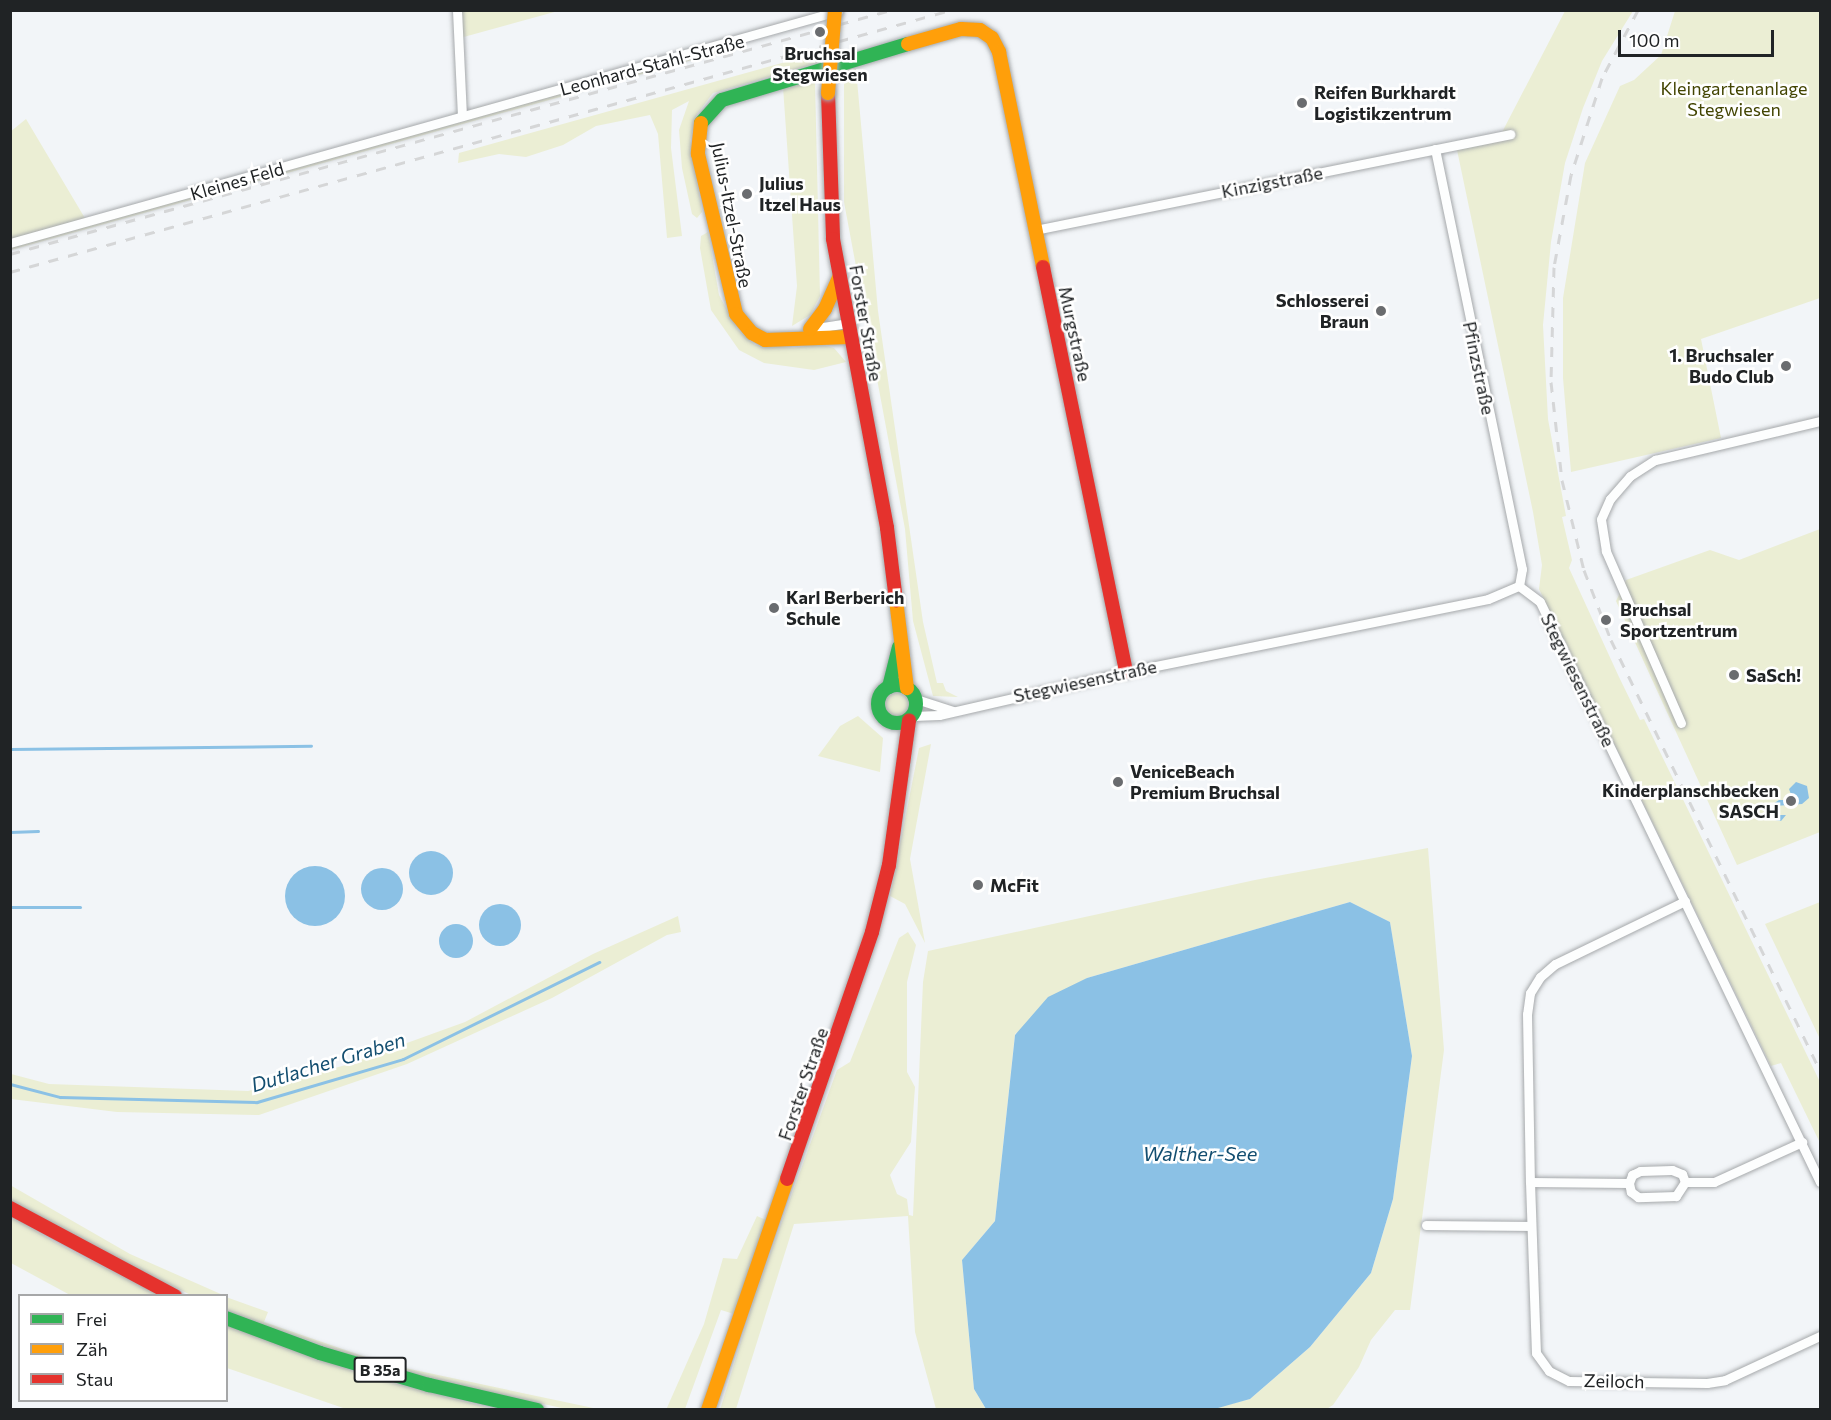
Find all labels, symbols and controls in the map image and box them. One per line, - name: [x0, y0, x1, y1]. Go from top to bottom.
- scale bar: [1621, 18, 1777, 56]
- marker: Bruchsal Stegwiesen: [811, 23, 829, 41]
- text: 100 m: [1629, 29, 1679, 51]
- street label: Leonhard-Stahl-Straße: [558, 30, 746, 100]
- place label: Bruchsal Stegwiesen: [772, 43, 868, 86]
- park label: Kleingartenanlage Stegwiesen: [1660, 78, 1808, 121]
- place label: Reifen Burkhardt Logistikzentrum: [1314, 82, 1456, 124]
- marker: Reifen Burkhardt Logistikzentrum: [1295, 96, 1309, 110]
- street label: Julius-Itzel-Straße: [707, 140, 757, 290]
- street label: Kleines Feld: [188, 157, 286, 205]
- street label: Kinzigstraße: [1220, 162, 1324, 202]
- place label: Julius Itzel Haus: [759, 173, 841, 216]
- marker: Julius Itzel Haus: [740, 187, 754, 201]
- street label: Forster Straße: [845, 263, 887, 383]
- street label: Murgstraße: [1054, 285, 1096, 383]
- place label: Schlosserei Braun: [1276, 290, 1369, 332]
- marker: Schlosserei Braun: [1374, 304, 1388, 318]
- street label: Pfinzstraße: [1459, 319, 1499, 417]
- place label: 1. Bruchsaler Budo Club: [1669, 345, 1774, 388]
- marker: 1. Bruchsaler Budo Club: [1779, 359, 1793, 373]
- place label: Karl Berberich Schule: [786, 587, 904, 630]
- place label: Bruchsal Sportzentrum: [1620, 599, 1737, 642]
- marker: Karl Berberich Schule: [767, 601, 781, 615]
- street label: Stegwiesenstraße: [1536, 610, 1620, 750]
- marker: Bruchsal Sportzentrum: [1597, 611, 1615, 629]
- street label: Stegwiesenstraße: [1011, 655, 1159, 707]
- place label: SaSch!: [1746, 664, 1801, 686]
- marker: SaSch!: [1727, 668, 1741, 682]
- place label: VeniceBeach Premium Bruchsal: [1130, 761, 1280, 804]
- marker: VeniceBeach Premium Bruchsal: [1111, 775, 1125, 789]
- place label: Kinderplanschbecken SASCH: [1602, 780, 1779, 822]
- marker: Kinderplanschbecken SASCH: [1784, 794, 1798, 808]
- place label: McFit: [990, 874, 1039, 896]
- marker: McFit: [971, 878, 985, 892]
- street label: Forster Straße: [774, 1025, 832, 1143]
- water label: Dutlacher Graben: [248, 1027, 408, 1097]
- water label: Walther-See: [1143, 1141, 1257, 1165]
- legend: [18, 1294, 228, 1402]
- text: Frei: [76, 1308, 107, 1330]
- text: Zäh: [76, 1338, 108, 1360]
- road number: B 35a: [353, 1357, 407, 1383]
- text: Stau: [76, 1368, 113, 1390]
- street label: Zeiloch: [1583, 1370, 1645, 1392]

